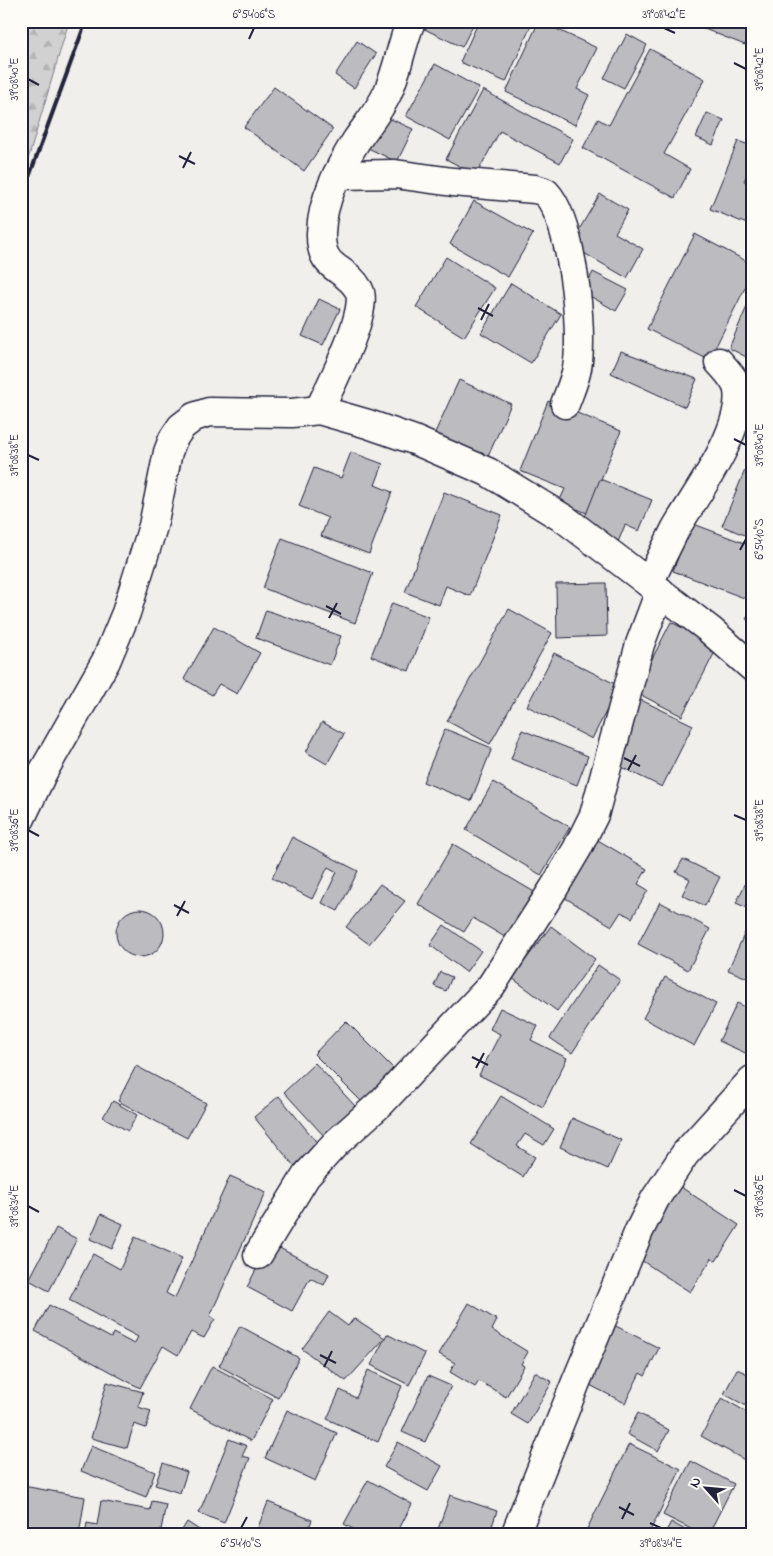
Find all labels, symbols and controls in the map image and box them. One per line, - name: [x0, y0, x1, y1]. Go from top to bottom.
- text: 6°54'06"S: [233, 6, 276, 24]
- text: 39°08'42"E: [642, 6, 686, 24]
- text: 39°08'42"E: [751, 47, 769, 91]
- text: 39°08'40"E: [6, 58, 24, 100]
- text: 39°08'40"E: [751, 424, 769, 466]
- text: 39°08'38"E: [6, 434, 24, 476]
- text: 6°54'10"S: [751, 518, 769, 560]
- text: 39°08'38"E: [751, 799, 769, 841]
- text: 39°08'36"E: [6, 808, 24, 852]
- text: 39°08'36"E: [751, 1174, 769, 1218]
- text: 39°08'34"E: [6, 1185, 24, 1227]
- north arrow: [680, 1464, 730, 1514]
- text: N: [684, 1474, 707, 1492]
- text: 6°54'10"S: [220, 1535, 262, 1553]
- text: 39°08'34"E: [640, 1535, 682, 1553]

